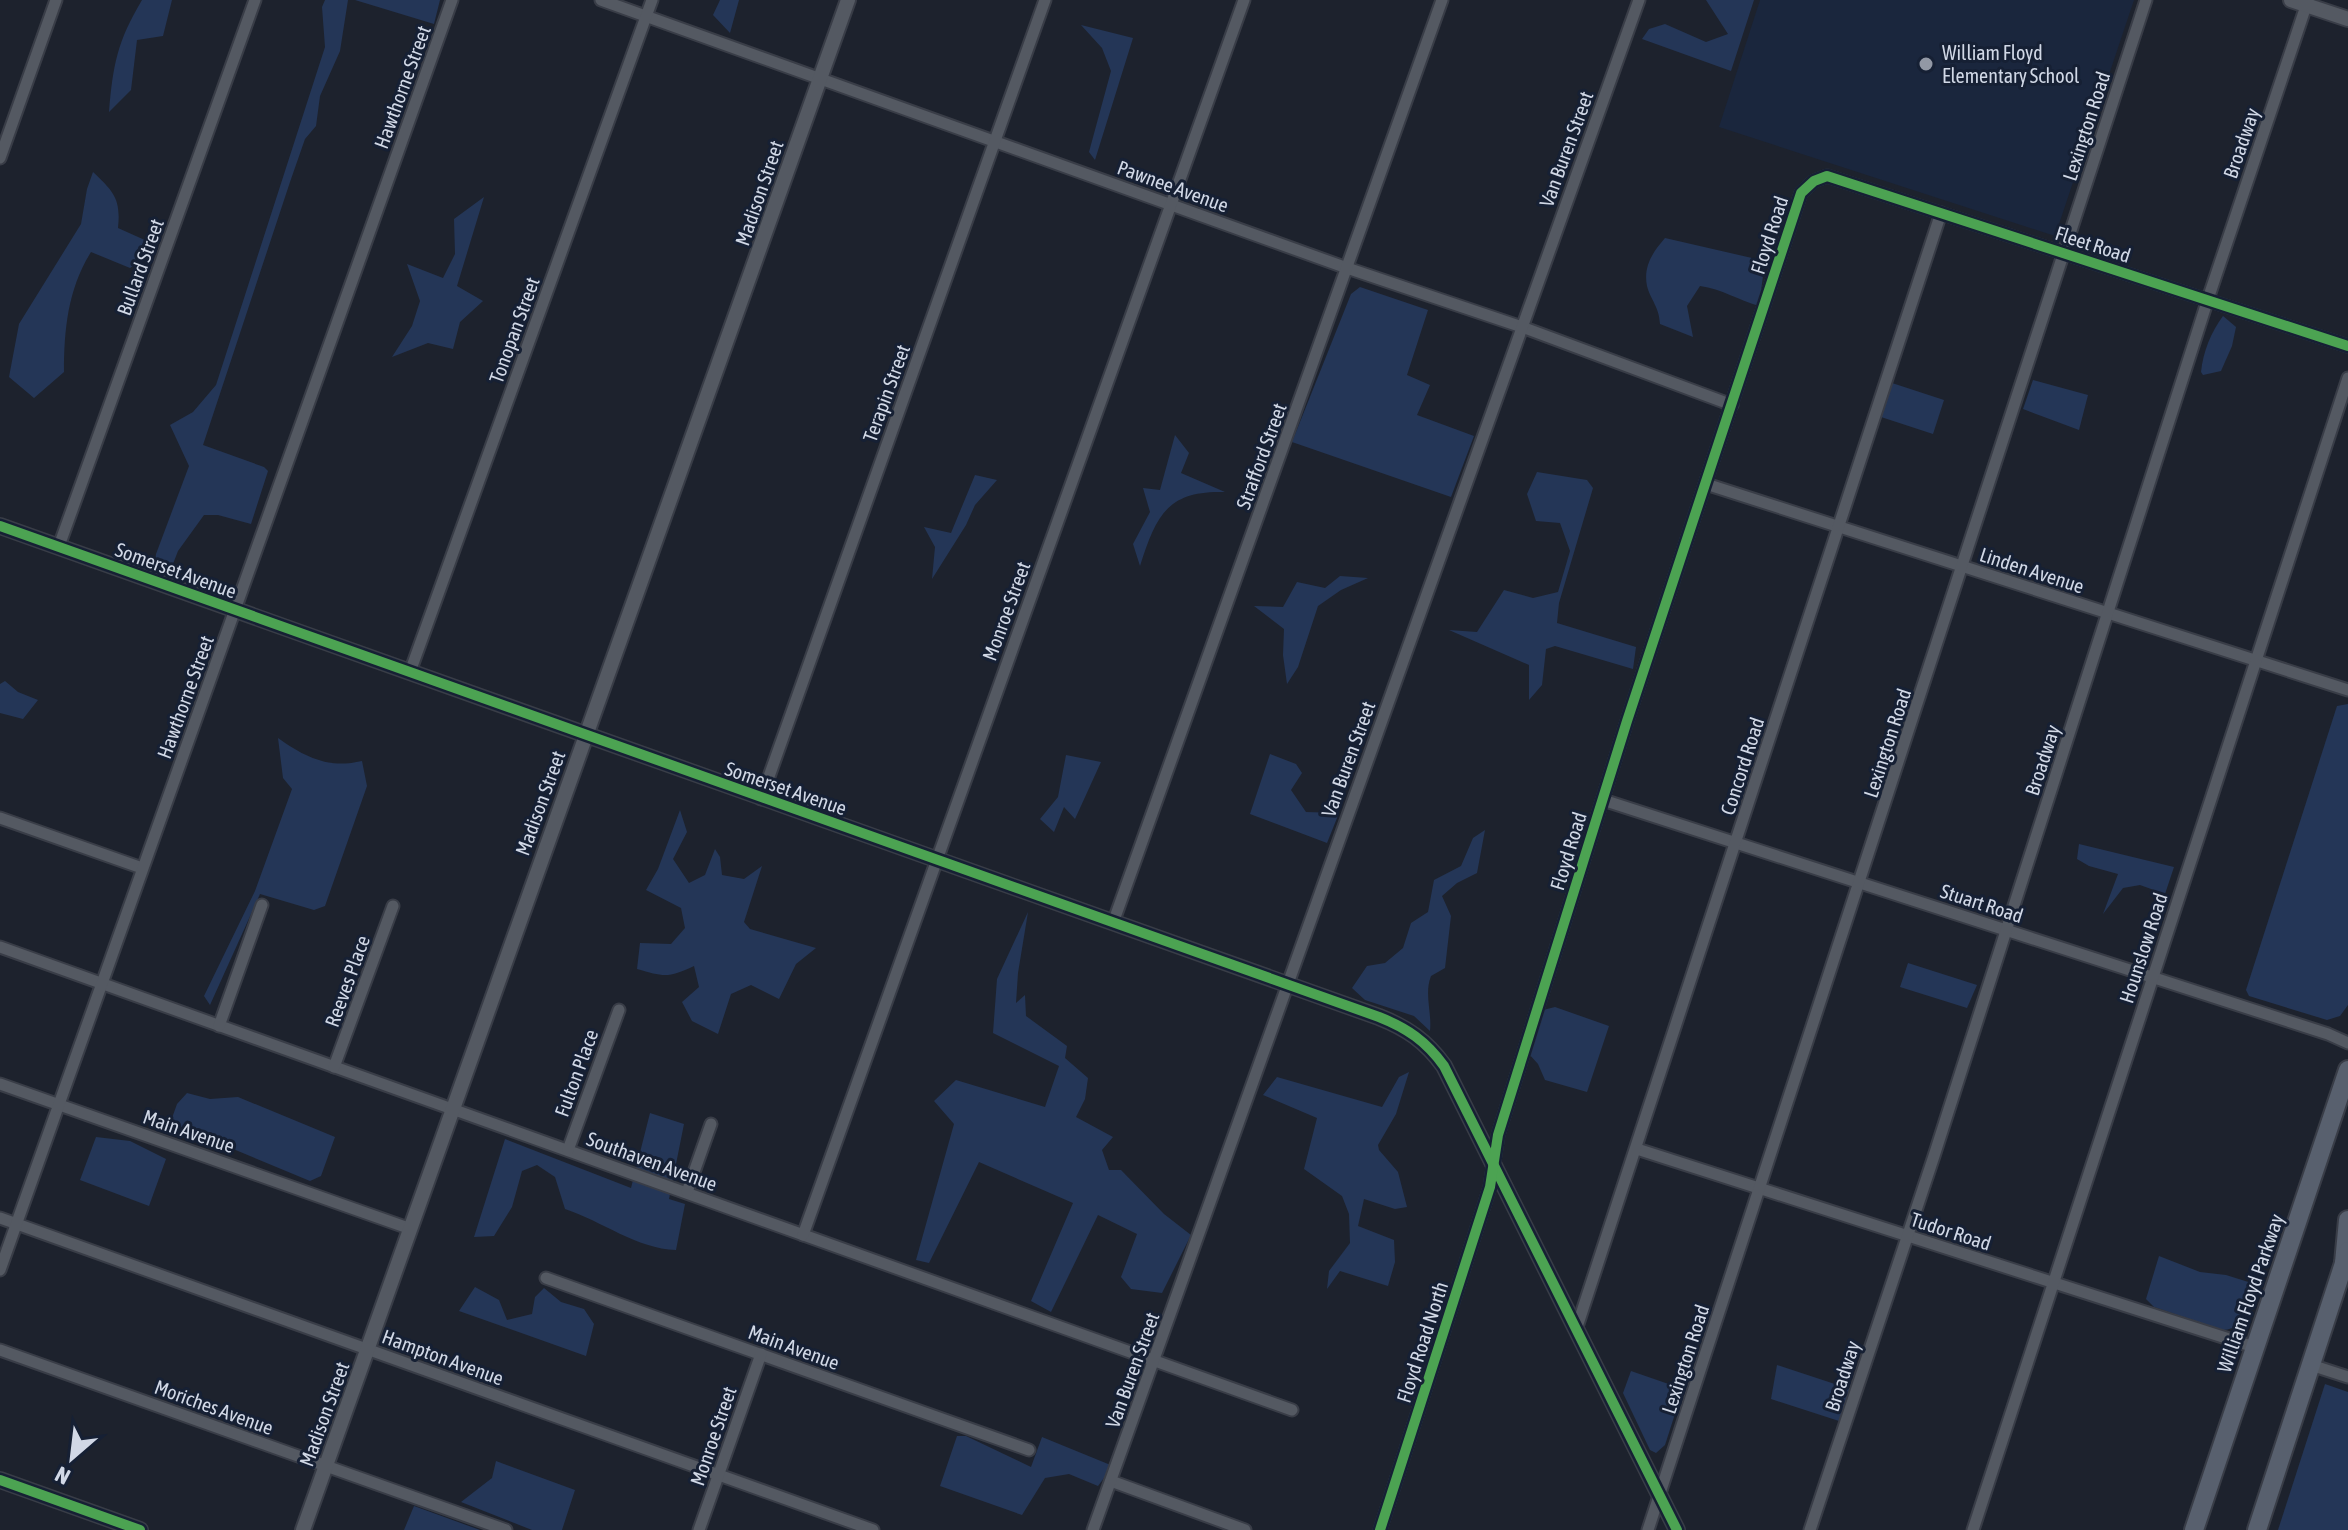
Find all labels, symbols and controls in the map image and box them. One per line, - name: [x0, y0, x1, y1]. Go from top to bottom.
- street label: Hawthorne Street: [369, 22, 435, 152]
- place label: William Floyd Elementary School: [1942, 41, 2080, 87]
- marker: William Floyd Elementary School: [1917, 55, 1935, 73]
- street label: Lexington Road: [2058, 69, 2114, 183]
- street label: Van Buren Street: [1534, 88, 1598, 210]
- street label: Broadway: [2218, 105, 2264, 181]
- street label: Madison Street: [730, 137, 788, 249]
- street label: Pawnee Avenue: [1114, 155, 1232, 217]
- street label: Floyd Road: [1746, 193, 1792, 277]
- street label: Bullard Street: [112, 215, 168, 318]
- street label: Fleet Road: [2052, 221, 2134, 267]
- street label: Tonopan Street: [484, 274, 544, 386]
- street label: Terapin Street: [858, 341, 914, 445]
- street label: Strafford Street: [1231, 400, 1291, 512]
- street label: Somerset Avenue: [112, 537, 240, 603]
- street label: Linden Avenue: [1977, 542, 2087, 598]
- street label: Monroe Street: [977, 558, 1035, 664]
- street label: Hawthorne Street: [152, 632, 218, 762]
- street label: Lexington Road: [1859, 686, 1915, 800]
- street label: Van Buren Street: [1316, 698, 1380, 820]
- street label: Concord Road: [1715, 714, 1769, 818]
- street label: Broadway: [2020, 722, 2064, 798]
- street label: Madison Street: [510, 747, 570, 858]
- street label: Somerset Avenue: [722, 756, 850, 820]
- street label: Floyd Road: [1545, 809, 1591, 893]
- street label: Stuart Road: [1938, 879, 2026, 927]
- street label: Hounslow Road: [2114, 890, 2172, 1006]
- street label: Reeves Place: [320, 932, 374, 1030]
- street label: Fulton Place: [550, 1026, 602, 1120]
- street label: Main Avenue: [140, 1105, 238, 1157]
- street label: Southaven Avenue: [584, 1127, 720, 1195]
- street label: Tudor Road: [1908, 1207, 1994, 1255]
- street label: William Floyd Parkway: [2212, 1211, 2288, 1375]
- street label: Floyd Road North: [1392, 1279, 1452, 1405]
- street label: Lexington Road: [1657, 1302, 1713, 1416]
- street label: Van Buren Street: [1100, 1309, 1164, 1431]
- street label: Main Avenue: [745, 1320, 843, 1374]
- street label: Hampton Avenue: [379, 1324, 507, 1390]
- street label: Broadway: [1820, 1338, 1864, 1414]
- street label: Madison Street: [294, 1358, 354, 1469]
- street label: Moriches Avenue: [152, 1375, 276, 1439]
- street label: Monroe Street: [685, 1383, 741, 1489]
- north arrow: [32, 1418, 112, 1498]
- text: N: [51, 1461, 74, 1490]

